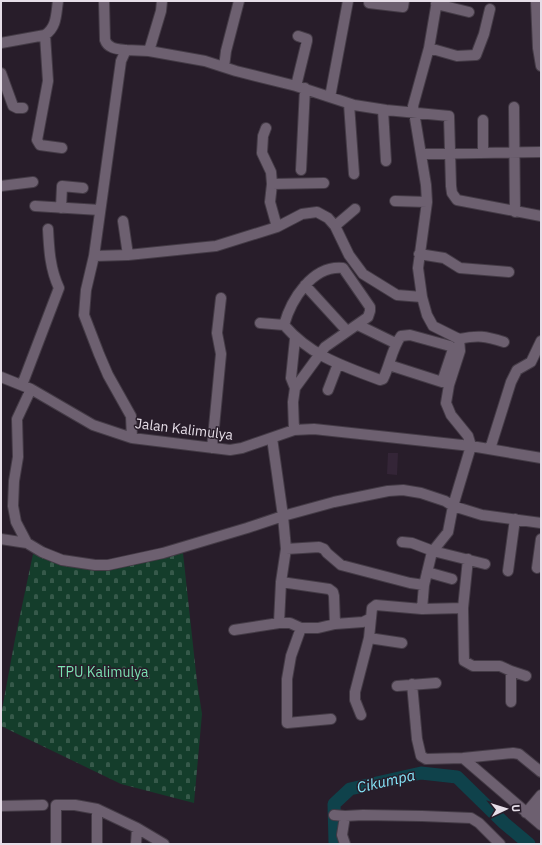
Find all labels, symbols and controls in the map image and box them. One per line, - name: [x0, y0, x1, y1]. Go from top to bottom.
- street label: Jalan Kalimulya: [134, 414, 235, 444]
- park label: TPU Kalimulya: [58, 663, 149, 681]
- water label: Cikumpa: [355, 765, 417, 797]
- north arrow: [486, 789, 526, 829]
- text: U: [509, 804, 523, 813]

